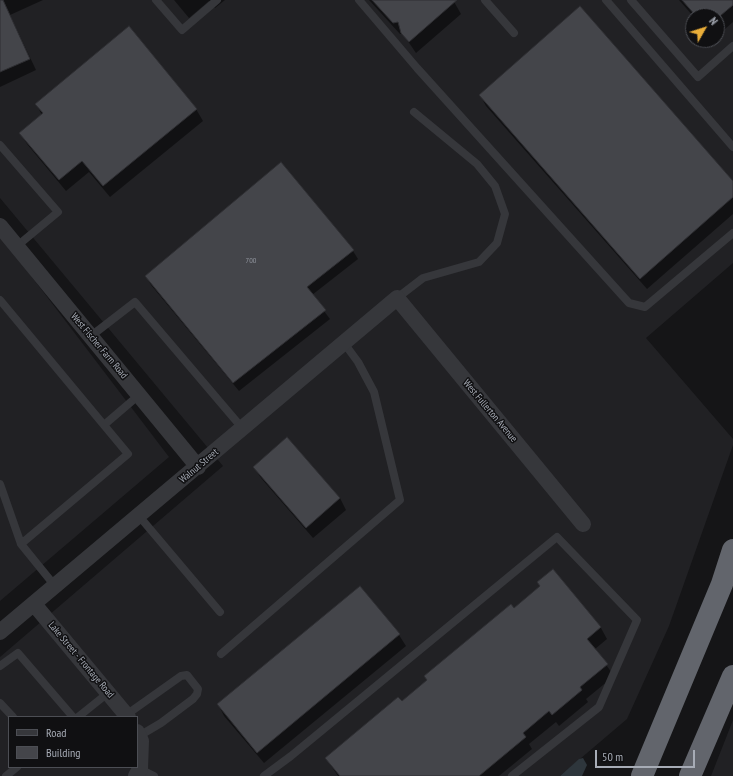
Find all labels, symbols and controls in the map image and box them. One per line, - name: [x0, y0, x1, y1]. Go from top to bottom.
- north arrow: [685, 8, 725, 48]
- text: N: [706, 14, 721, 28]
- house number: 700: [246, 256, 256, 266]
- street label: West Fischer Farm Road: [68, 311, 130, 381]
- street label: West Fullerton Avenue: [460, 377, 520, 445]
- street label: Walnut Street: [177, 446, 221, 486]
- street label: Lake Street - Frontage Road: [46, 619, 116, 701]
- legend: [8, 716, 138, 768]
- text: Road: [46, 725, 66, 740]
- scale bar: [597, 742, 697, 768]
- text: Building: [46, 745, 81, 760]
- text: 50 m: [602, 749, 623, 764]

